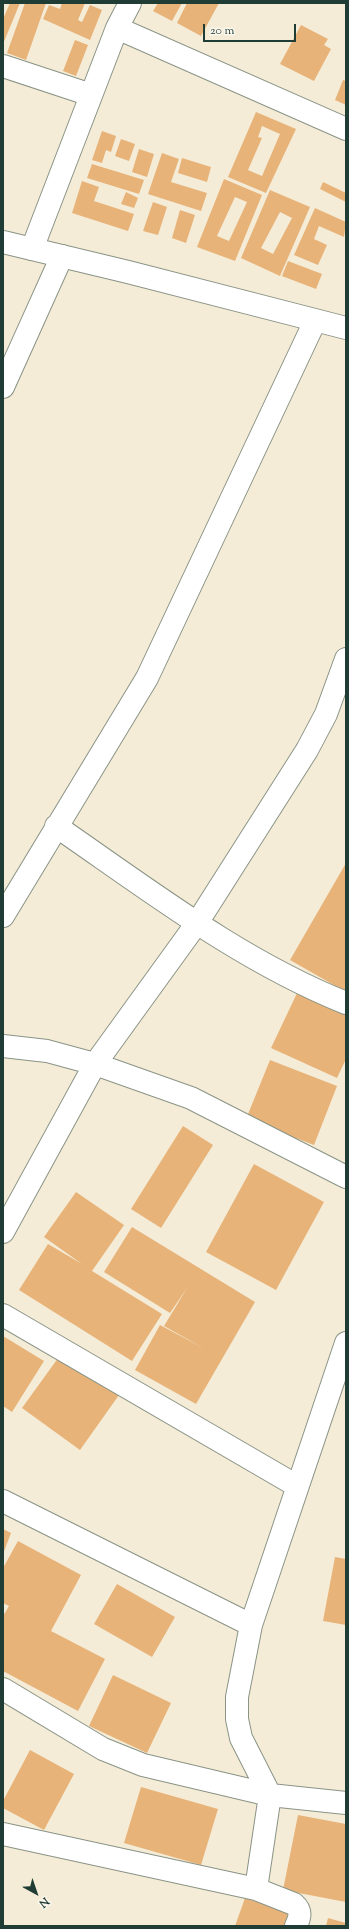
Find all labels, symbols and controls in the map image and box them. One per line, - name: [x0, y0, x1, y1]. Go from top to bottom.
- scale bar: [205, 16, 298, 42]
- text: 20 m: [210, 22, 234, 40]
- north arrow: [16, 1873, 56, 1913]
- text: N: [35, 1893, 52, 1911]

